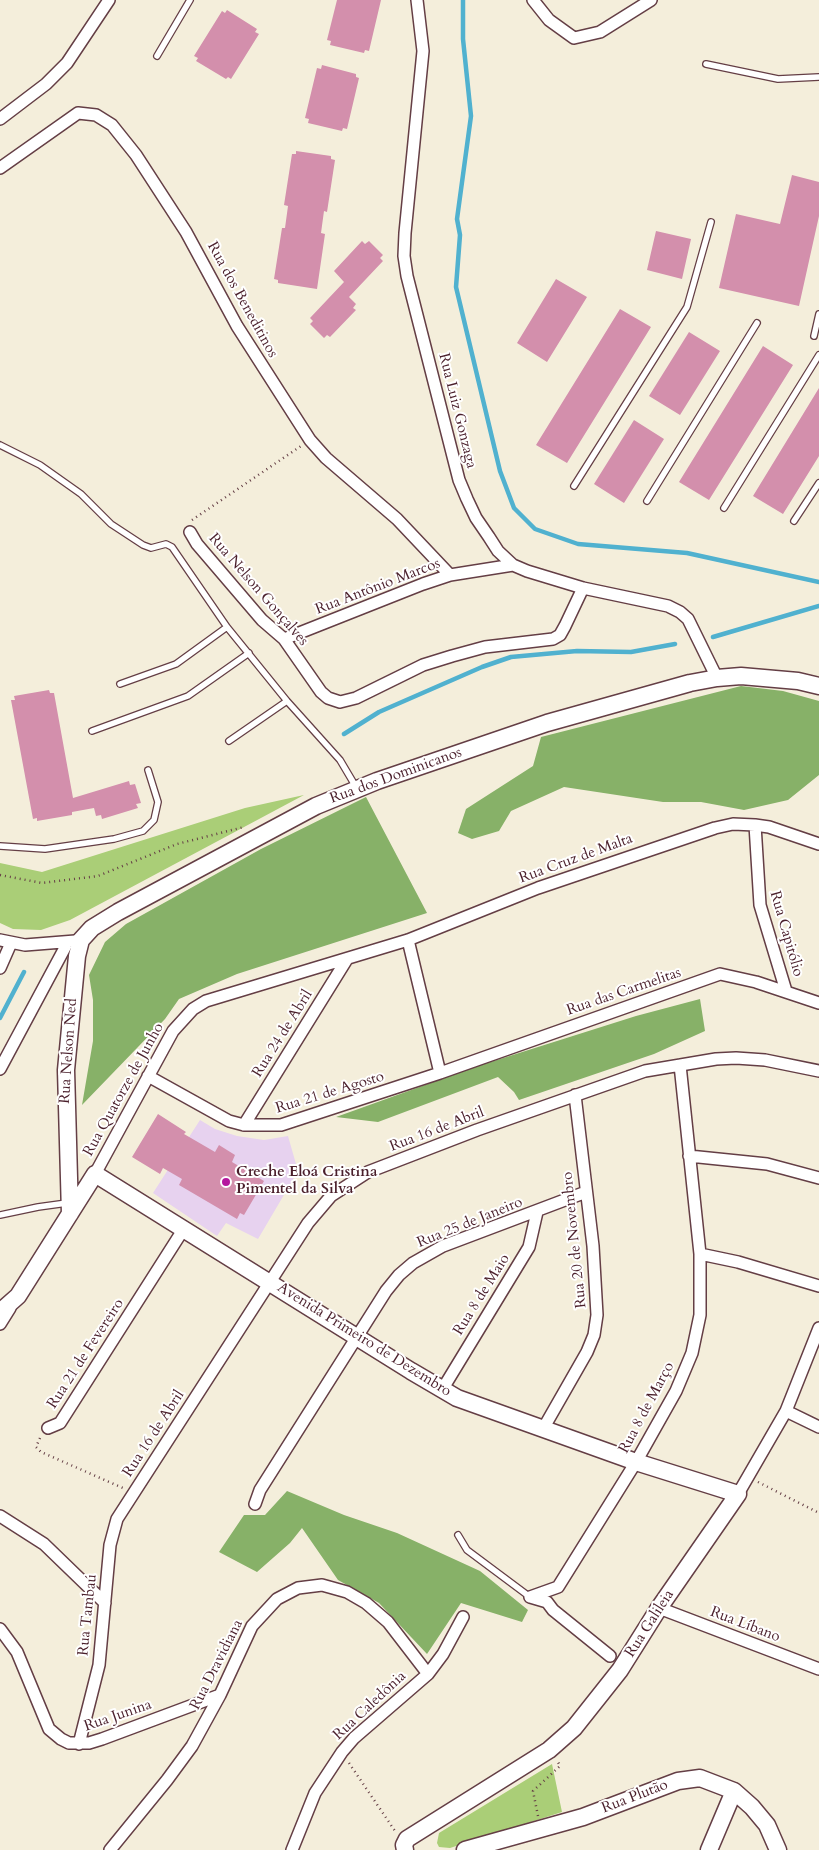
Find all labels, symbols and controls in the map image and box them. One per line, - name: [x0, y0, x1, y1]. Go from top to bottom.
- street label: Rua dos Beneditinos: [203, 239, 281, 361]
- street label: Rua Luiz Gonzaga: [434, 352, 480, 470]
- street label: Rua Nelson Gonçalves: [204, 530, 312, 650]
- street label: Rua Antônio Marcos: [313, 555, 443, 619]
- street label: Rua dos Dominicanos: [328, 744, 464, 808]
- street label: Rua Cruz de Malta: [517, 830, 635, 888]
- street label: Rua Capitólio: [765, 889, 807, 979]
- street label: Rua das Carmelitas: [564, 964, 684, 1020]
- street label: Rua 24 de Abril: [249, 987, 317, 1081]
- street label: Rua Nelson Ned: [56, 998, 82, 1104]
- street label: Rua Quatorze de Junho: [80, 1020, 168, 1160]
- street label: Rua 21 de Agosto: [274, 1068, 386, 1118]
- street label: Rua 16 de Abril: [387, 1104, 487, 1156]
- place label: Creche Eloá Cristina Pimentel da Silva: [236, 1164, 377, 1199]
- street label: Rua 20 de Novembro: [559, 1171, 591, 1309]
- marker: Creche Eloá Cristina Pimentel da Silva: [220, 1176, 232, 1188]
- street label: Rua 25 de Janeiro: [415, 1194, 525, 1252]
- street label: Rua 8 de Maio: [450, 1251, 514, 1339]
- street label: Avenida Primeiro de Dezembro: [274, 1279, 454, 1401]
- street label: Rua 21 de Fevereiro: [44, 1296, 128, 1412]
- street label: Rua 8 de Março: [615, 1359, 679, 1457]
- street label: Rua 16 de Abril: [119, 1387, 189, 1481]
- street label: Rua Tambaú: [75, 1573, 101, 1657]
- street label: Rua Galileia: [622, 1587, 678, 1661]
- street label: Rua Líbano: [707, 1603, 783, 1647]
- street label: Rua Dravidiana: [187, 1617, 247, 1713]
- street label: Rua Caledônia: [330, 1668, 410, 1744]
- street label: Rua Junina: [82, 1696, 154, 1736]
- street label: Rua Plutão: [599, 1776, 671, 1818]

